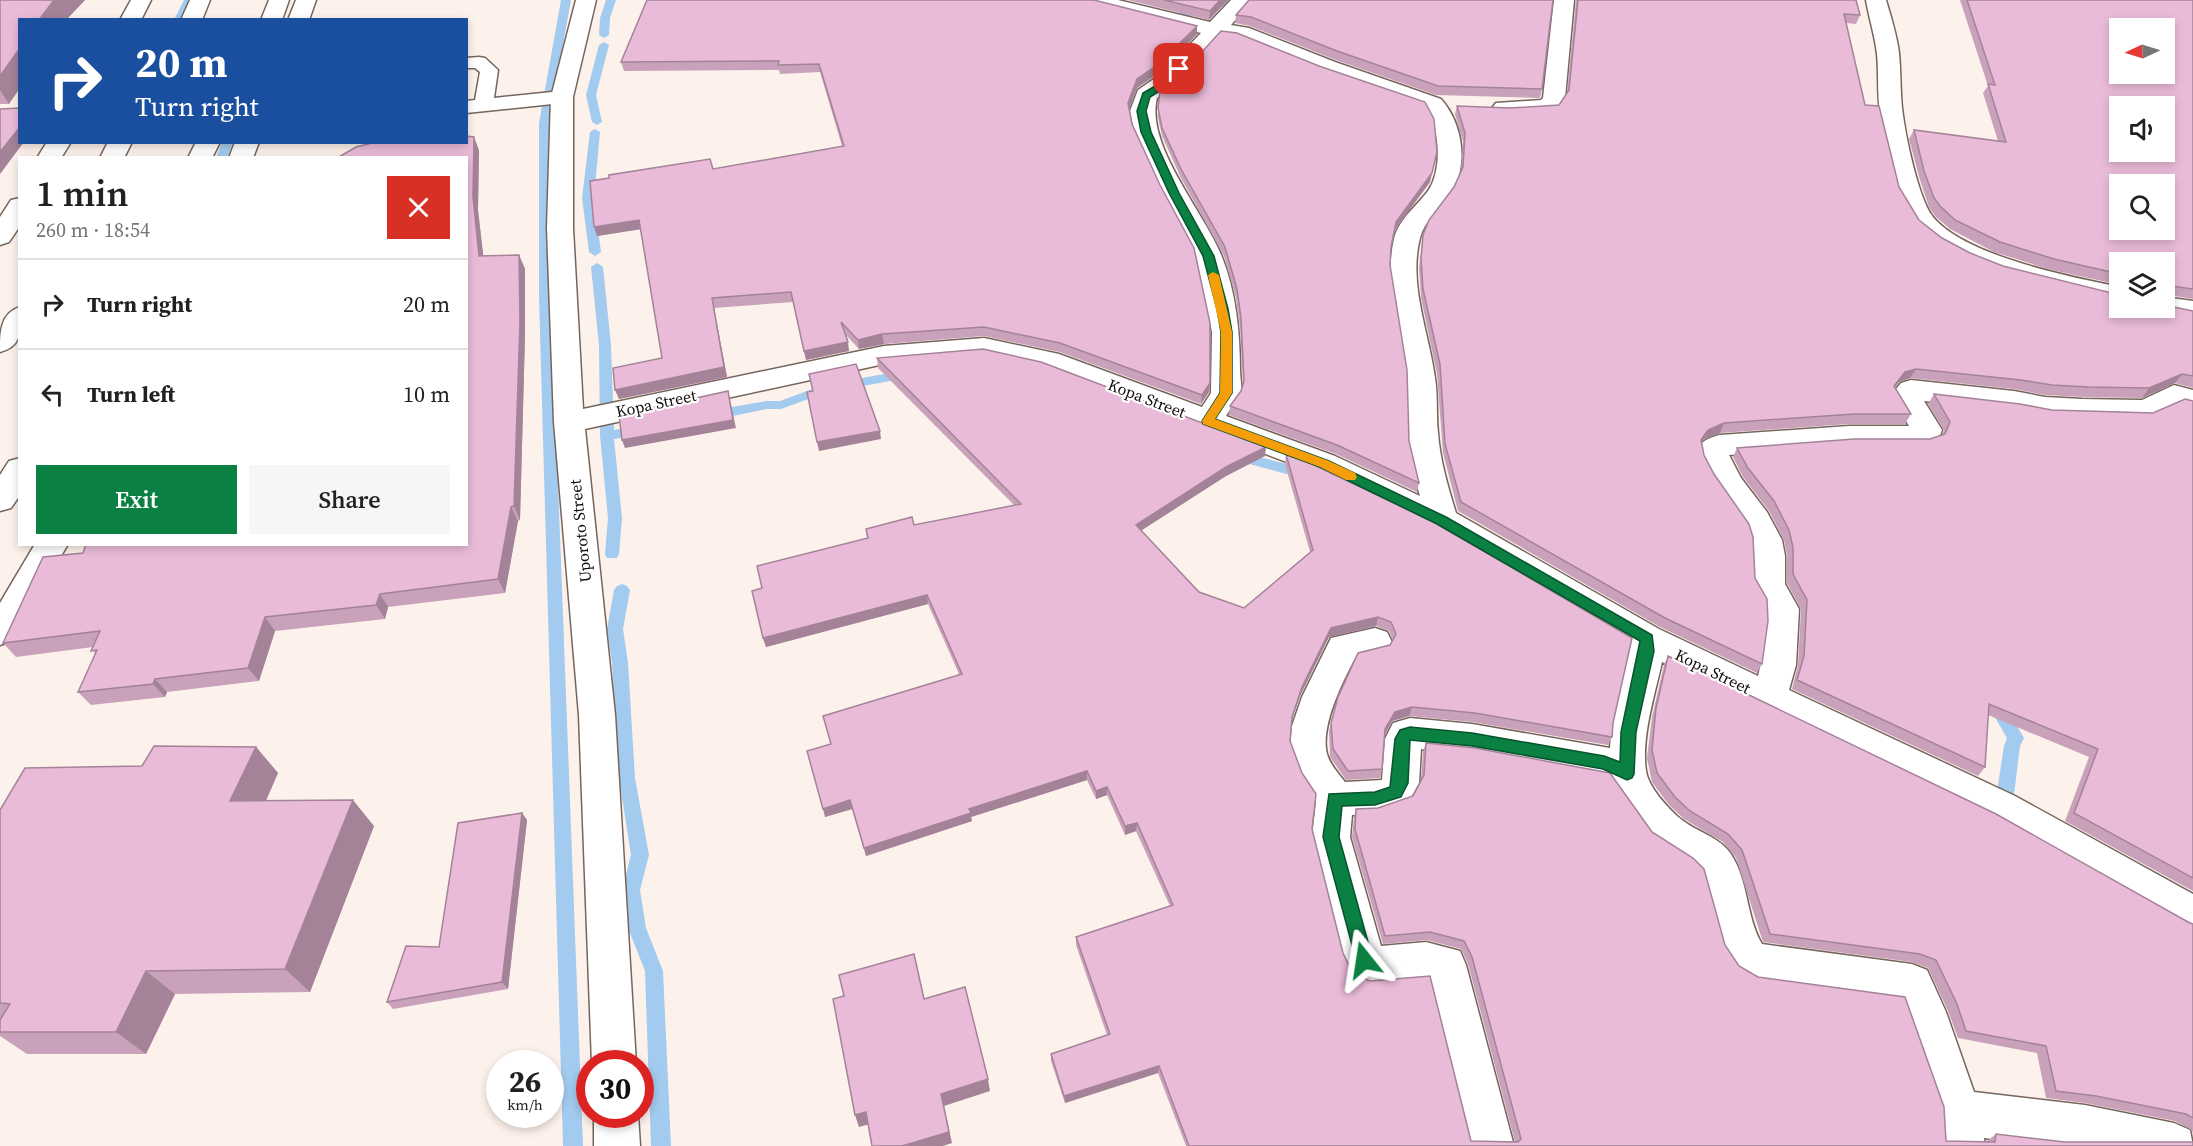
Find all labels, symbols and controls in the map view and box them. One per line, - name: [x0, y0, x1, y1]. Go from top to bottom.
- north arrow: [2109, 18, 2175, 84]
- map controls: [2109, 18, 2175, 318]
- text: 20 m: [135, 33, 228, 91]
- icon: right: [36, 42, 114, 120]
- pin: [1153, 43, 1204, 94]
- icon: arrive: [1162, 52, 1195, 85]
- text: Turn right: [135, 88, 259, 125]
- button: sound: [2109, 96, 2175, 162]
- text: 1 min: [36, 169, 128, 218]
- button: search: [2109, 174, 2175, 240]
- button: close: [387, 176, 450, 239]
- text: 260 m · 18:54: [36, 216, 150, 244]
- button: layers: [2109, 252, 2175, 318]
- icon: right: [36, 288, 69, 321]
- text: Turn right: [87, 289, 192, 319]
- text: 20 m: [403, 289, 450, 319]
- street label: Kopa Street: [1105, 373, 1190, 423]
- icon: left: [36, 378, 69, 411]
- text: Turn left: [87, 379, 175, 409]
- text: 10 m: [403, 379, 450, 409]
- street label: Kopa Street: [614, 384, 699, 422]
- button: Exit: [36, 465, 237, 534]
- button: Share: [249, 465, 450, 534]
- street label: Uporoto Street: [564, 478, 596, 584]
- street label: Kopa Street: [1672, 643, 1755, 699]
- position arrow: [1332, 928, 1396, 992]
- speed limit sign: 30: [576, 1050, 654, 1128]
- text: 26: [509, 1061, 541, 1102]
- text: km/h: [507, 1094, 543, 1115]

